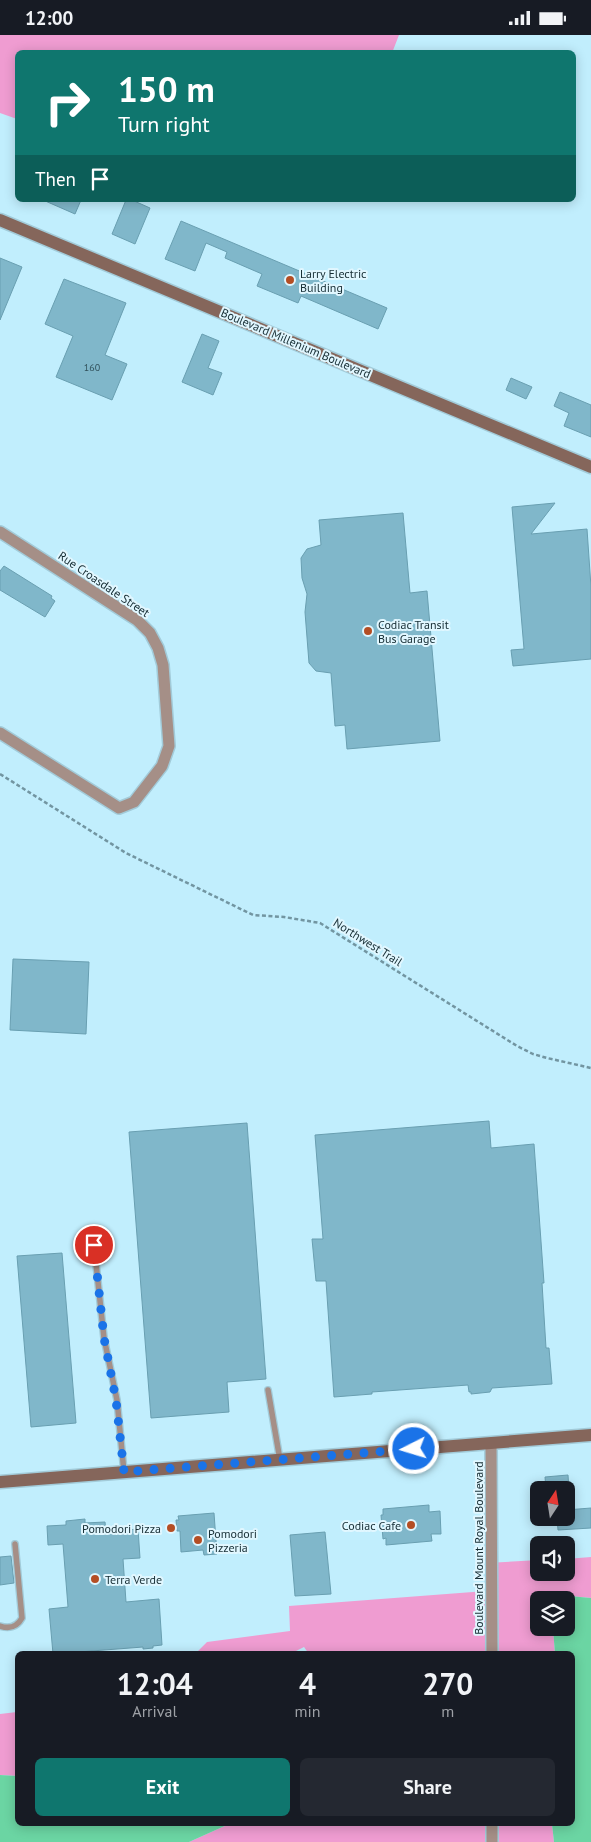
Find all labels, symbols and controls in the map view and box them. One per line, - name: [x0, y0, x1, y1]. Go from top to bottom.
- text: 12:00: [25, 6, 73, 30]
- text: 150 m: [118, 66, 215, 112]
- icon: right: [35, 70, 100, 135]
- text: Turn right: [118, 110, 210, 138]
- icon: arrive: [86, 165, 114, 193]
- text: Then: [35, 167, 76, 191]
- place label: Larry Electric Building: [300, 266, 367, 295]
- marker: Larry Electric Building: [284, 274, 296, 286]
- street label: Boulevard Millenium Boulevard: [219, 305, 373, 381]
- house number: 160: [84, 361, 101, 374]
- street label: Rue Croasdale Street: [56, 548, 152, 620]
- place label: Codiac Transit Bus Garage: [378, 617, 449, 646]
- marker: Codiac Transit Bus Garage: [362, 625, 374, 637]
- street label: Northwest Trail: [331, 915, 406, 969]
- pin: [73, 1224, 115, 1266]
- icon: arrive: [80, 1231, 108, 1259]
- position arrow: [387, 1422, 439, 1474]
- street label: Boulevard Mount Royal Boulevard: [471, 1461, 486, 1635]
- north arrow: [530, 1481, 575, 1526]
- map controls: [530, 1481, 575, 1636]
- place label: Codiac Cafe: [342, 1518, 401, 1533]
- marker: Codiac Cafe: [405, 1519, 417, 1531]
- place label: Pomodori Pizza: [82, 1521, 161, 1536]
- marker: Pomodori Pizza: [165, 1522, 177, 1534]
- place label: Pomodori Pizzeria: [208, 1526, 257, 1555]
- marker: Pomodori Pizzeria: [192, 1534, 204, 1546]
- button: sound: [530, 1536, 575, 1581]
- place label: Terra Verde: [105, 1572, 162, 1587]
- marker: Terra Verde: [89, 1573, 101, 1585]
- button: layers: [530, 1591, 575, 1636]
- text: 12:04: [117, 1664, 193, 1703]
- text: 4: [299, 1664, 316, 1703]
- text: 270: [422, 1664, 473, 1703]
- text: Arrival: [132, 1701, 177, 1721]
- text: min: [295, 1701, 321, 1721]
- text: m: [441, 1701, 454, 1721]
- button: Exit: [35, 1758, 290, 1816]
- button: Share: [300, 1758, 555, 1816]

